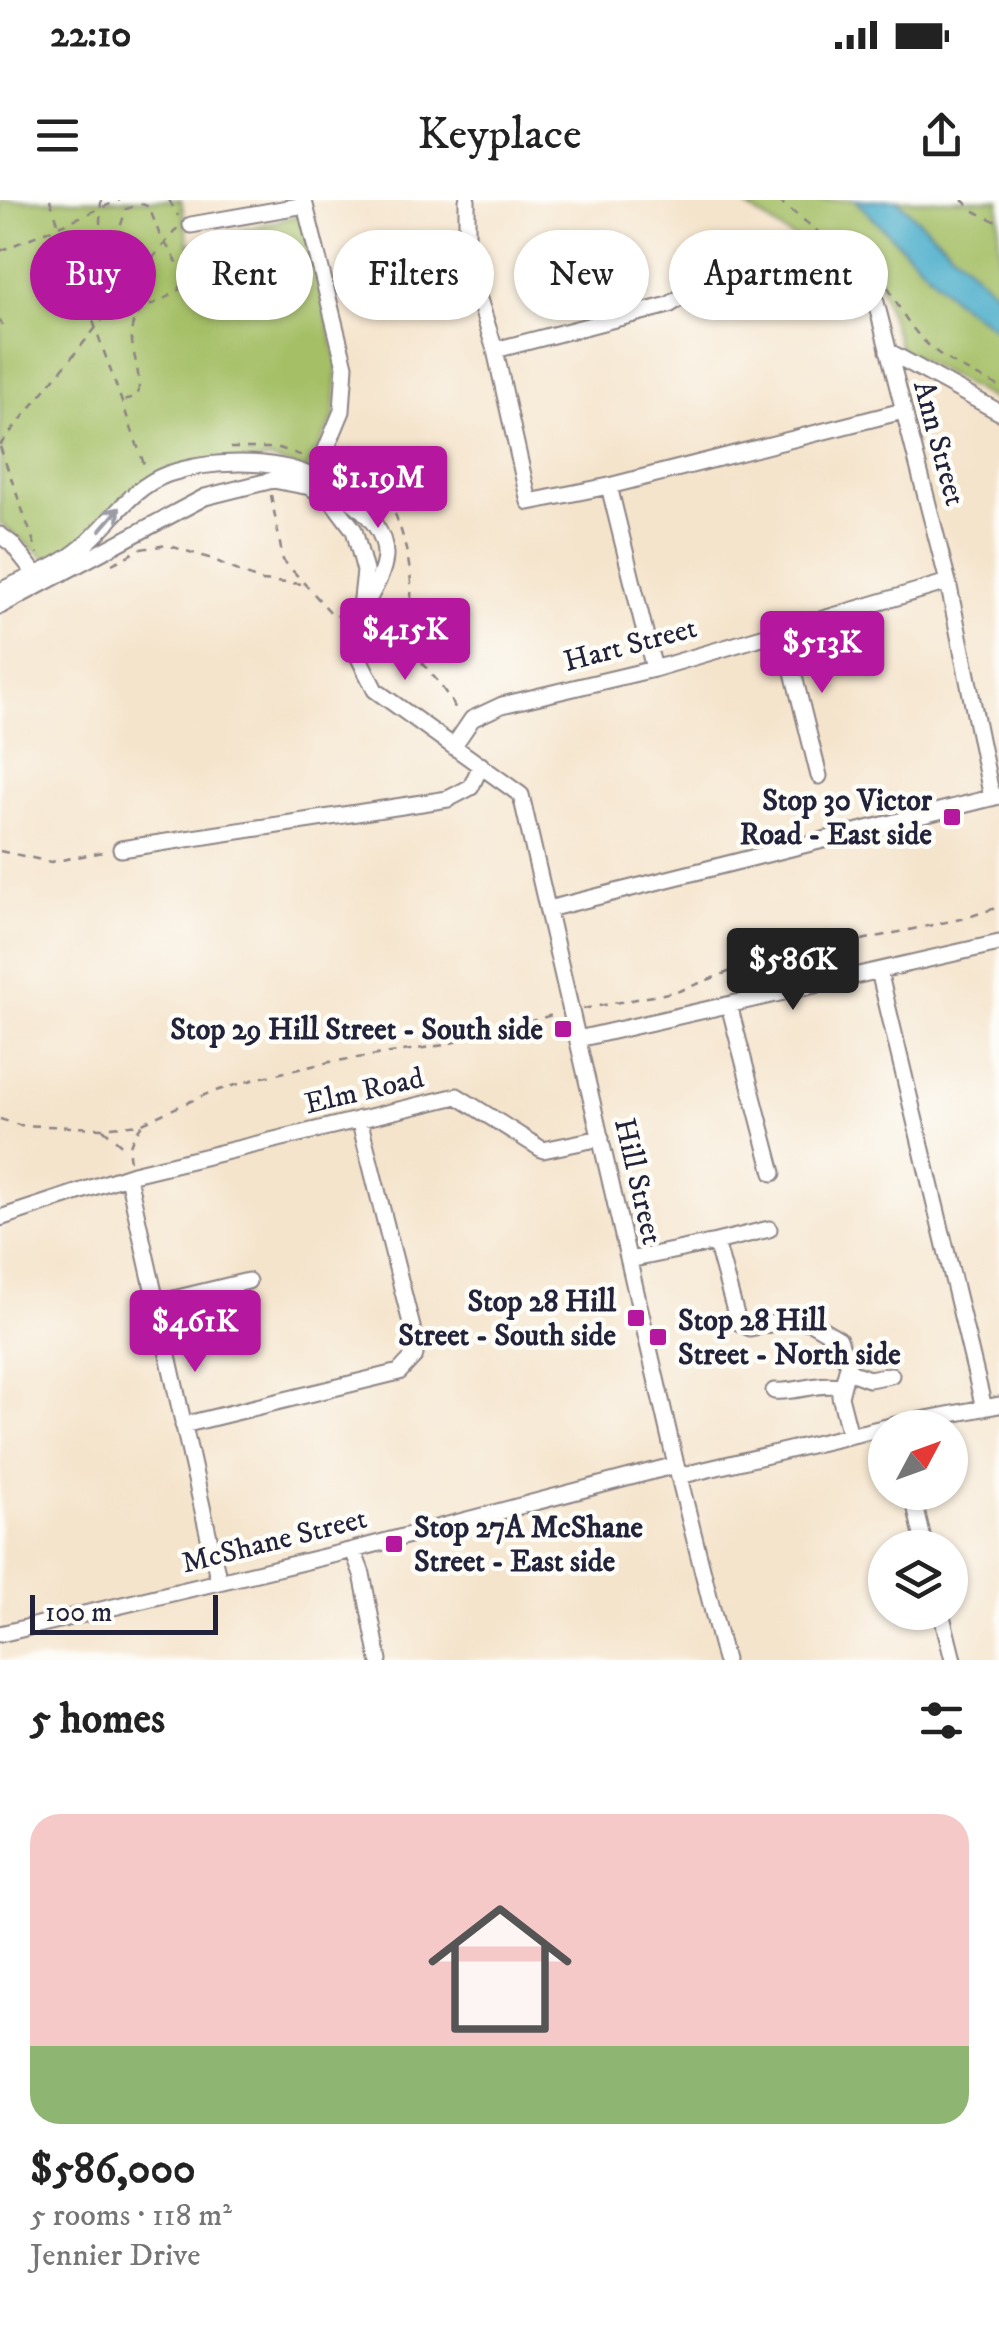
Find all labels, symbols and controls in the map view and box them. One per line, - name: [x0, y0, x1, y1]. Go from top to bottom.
- text: 22:10: [50, 11, 132, 59]
- text: Keyplace: [417, 107, 582, 163]
- icon: menu: [30, 108, 85, 163]
- icon: share: [914, 108, 969, 163]
- chip: Buy: [30, 230, 156, 320]
- chip: Rent: [176, 230, 313, 320]
- chip: Filters: [333, 230, 494, 320]
- chip: New: [514, 230, 649, 320]
- chip: Apartment: [669, 230, 888, 320]
- street label: Ann Street: [904, 377, 973, 510]
- pin: $1.19M: [297, 446, 459, 531]
- text: $1.19M: [331, 458, 425, 498]
- one-way arrow: [98, 507, 120, 533]
- pin: $415K: [335, 598, 475, 683]
- text: $415K: [362, 610, 448, 650]
- street label: Hart Street: [560, 610, 701, 681]
- pin: $513K: [752, 611, 892, 696]
- text: $513K: [782, 623, 862, 663]
- place label: Stop 30 Victor Road - East side: [740, 783, 933, 854]
- marker: Stop 30 Victor Road - East side: [941, 806, 963, 828]
- pin: $586K: [723, 928, 863, 1013]
- text: $586K: [749, 940, 837, 980]
- place label: Stop 29 Hill Street - South side: [170, 1012, 544, 1049]
- marker: Stop 29 Hill Street - South side: [552, 1018, 574, 1040]
- street label: Elm Road: [301, 1060, 428, 1123]
- street label: Hill Street: [605, 1115, 670, 1248]
- place label: Stop 28 Hill Street - South side: [398, 1284, 617, 1355]
- pin: $461K: [125, 1290, 265, 1375]
- text: $461K: [152, 1302, 238, 1342]
- place label: Stop 28 Hill Street - North side: [678, 1303, 901, 1374]
- marker: Stop 28 Hill Street - South side: [625, 1307, 647, 1329]
- marker: Stop 28 Hill Street - North side: [647, 1326, 669, 1348]
- north arrow: [868, 1410, 968, 1510]
- map controls: [868, 1410, 968, 1630]
- street label: McShane Street: [178, 1501, 371, 1582]
- place label: Stop 27A McShane Street - East side: [414, 1510, 643, 1581]
- button: layers: [868, 1530, 968, 1630]
- marker: Stop 27A McShane Street - East side: [383, 1533, 405, 1555]
- scale bar: [30, 1590, 218, 1634]
- text: 100 m: [45, 1595, 112, 1630]
- icon: filters: [914, 1693, 969, 1748]
- text: 5 homes: [30, 1694, 165, 1746]
- icon: home: [410, 1879, 590, 2059]
- text: $586,000: [30, 2144, 196, 2196]
- text: 5 rooms · 118 m²: [30, 2196, 232, 2236]
- text: Jennier Drive: [30, 2236, 200, 2276]

